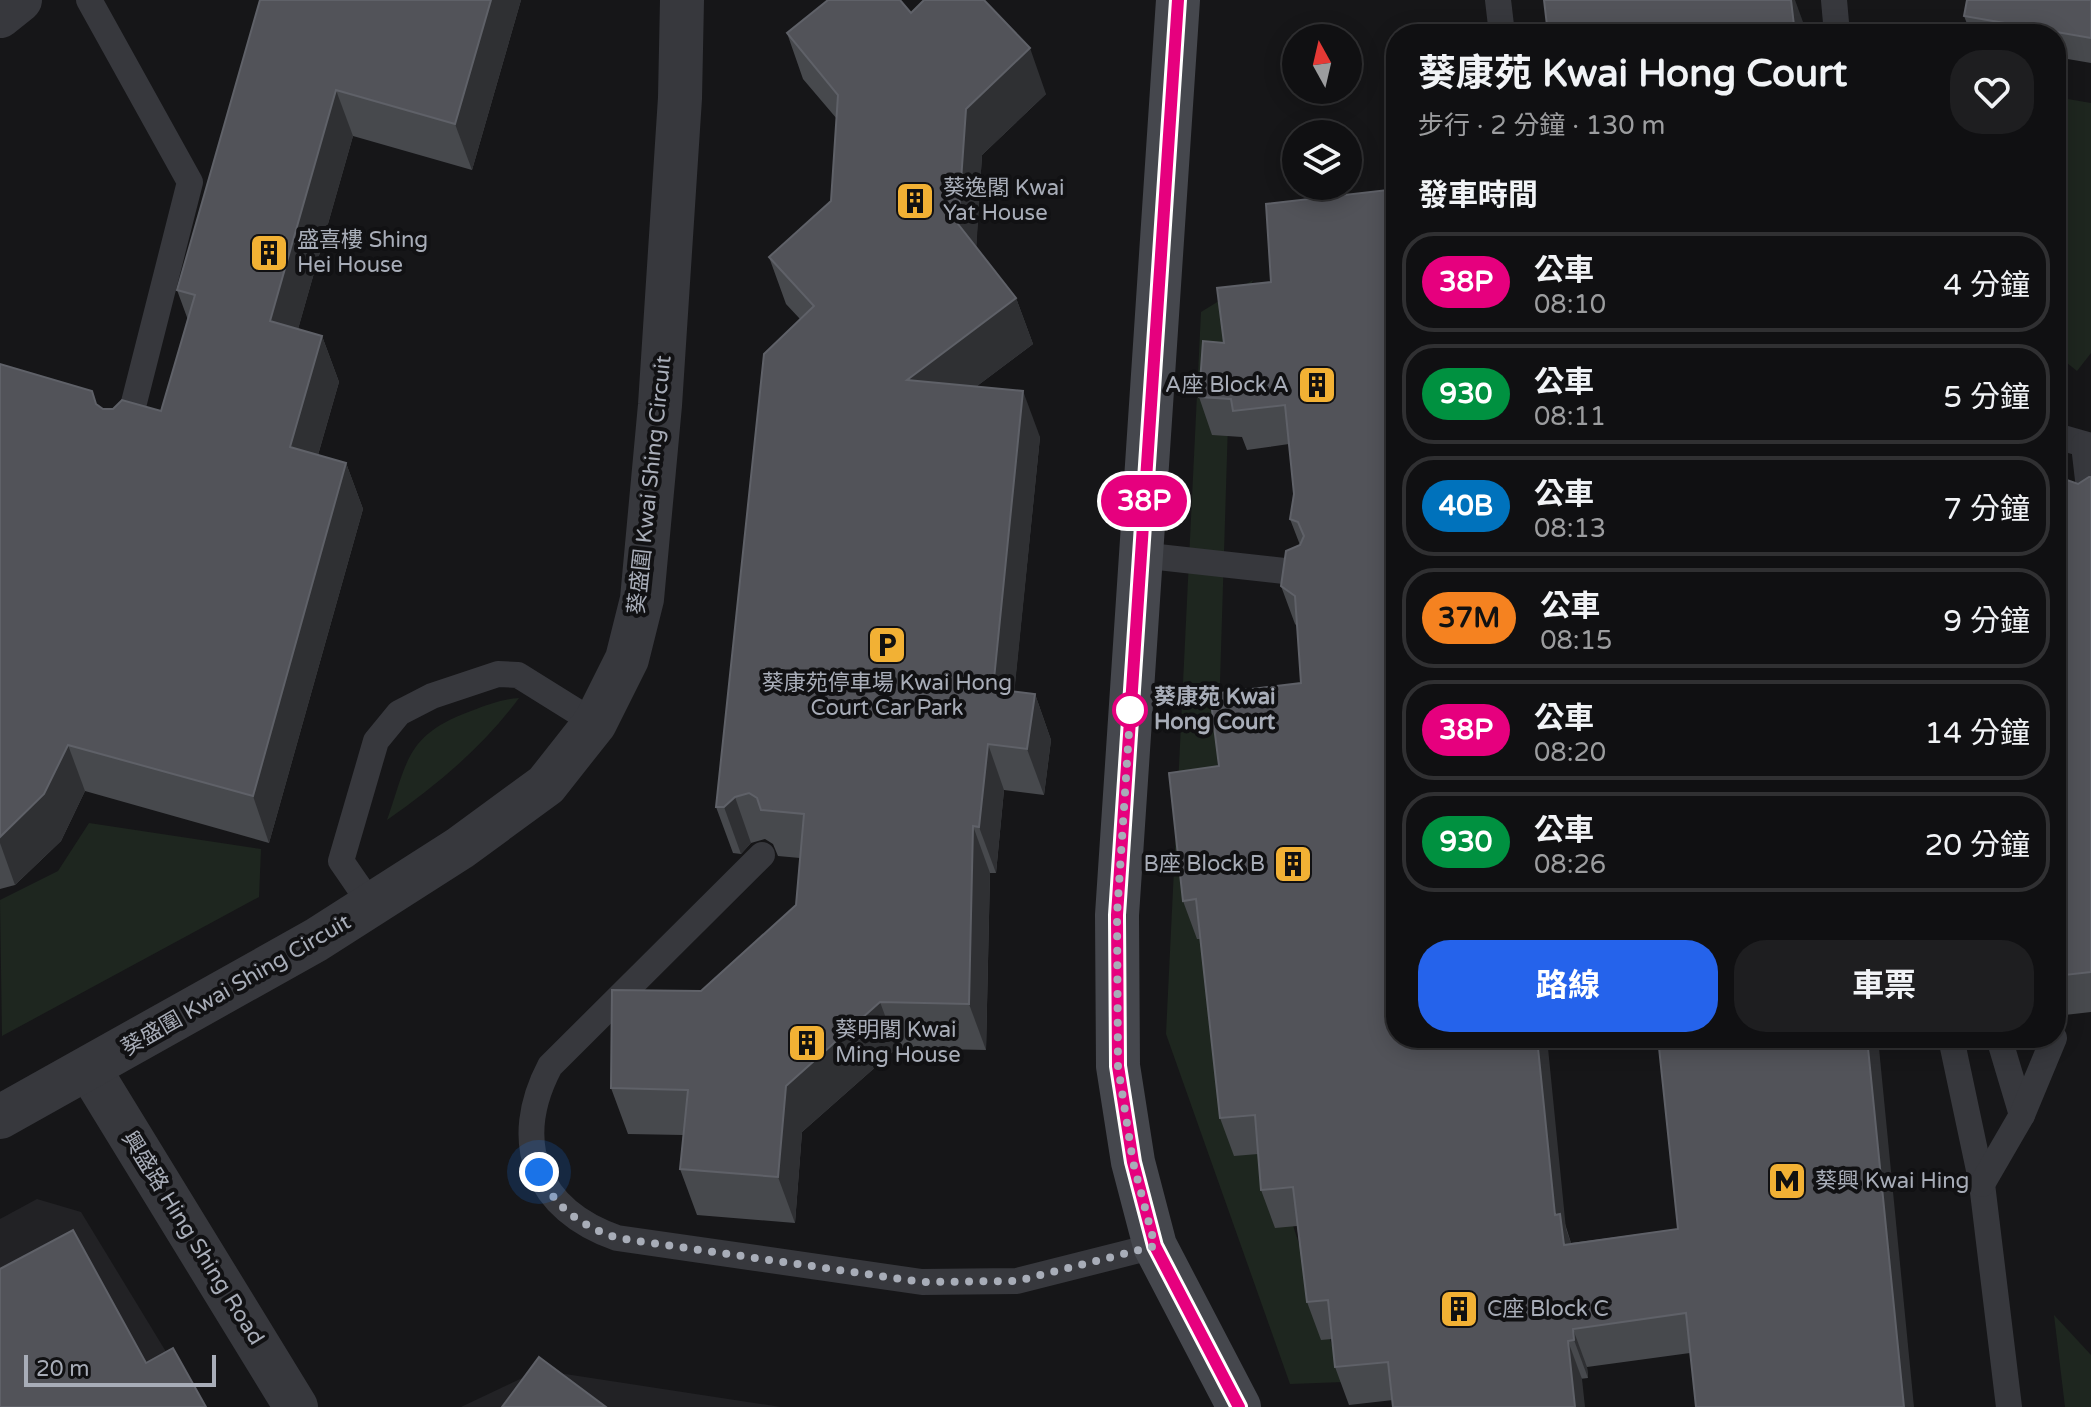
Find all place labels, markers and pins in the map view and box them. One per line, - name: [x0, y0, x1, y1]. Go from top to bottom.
- place label: 葵逸閣 Kwai Yat House: [943, 175, 1065, 226]
- building icon: 葵逸閣 Kwai Yat House: [894, 180, 936, 222]
- place label: 盛喜樓 Shing Hei House: [297, 227, 428, 278]
- building icon: 盛喜樓 Shing Hei House: [248, 232, 290, 274]
- building icon: A座 Block A: [1296, 364, 1338, 406]
- place label: A座 Block A: [1165, 372, 1289, 398]
- parking icon: 葵康苑停車場 Kwai Hong Court Car Park: [866, 624, 908, 666]
- place label: 葵康苑停車場 Kwai Hong Court Car Park: [762, 670, 1012, 721]
- place label: 葵康苑 Kwai Hong Court: [1154, 684, 1276, 735]
- marker: 葵康苑 Kwai Hong Court: [1113, 693, 1147, 727]
- building icon: B座 Block B: [1272, 843, 1314, 885]
- place label: B座 Block B: [1143, 851, 1265, 877]
- place label: 葵明閣 Kwai Ming House: [835, 1017, 961, 1068]
- building icon: 葵明閣 Kwai Ming House: [786, 1022, 828, 1064]
- metro station icon: 葵興 Kwai Hing: [1766, 1160, 1808, 1202]
- place label: 葵興 Kwai Hing: [1815, 1168, 1969, 1194]
- building icon: C座 Block C: [1438, 1288, 1480, 1330]
- place label: C座 Block C: [1487, 1296, 1609, 1322]

